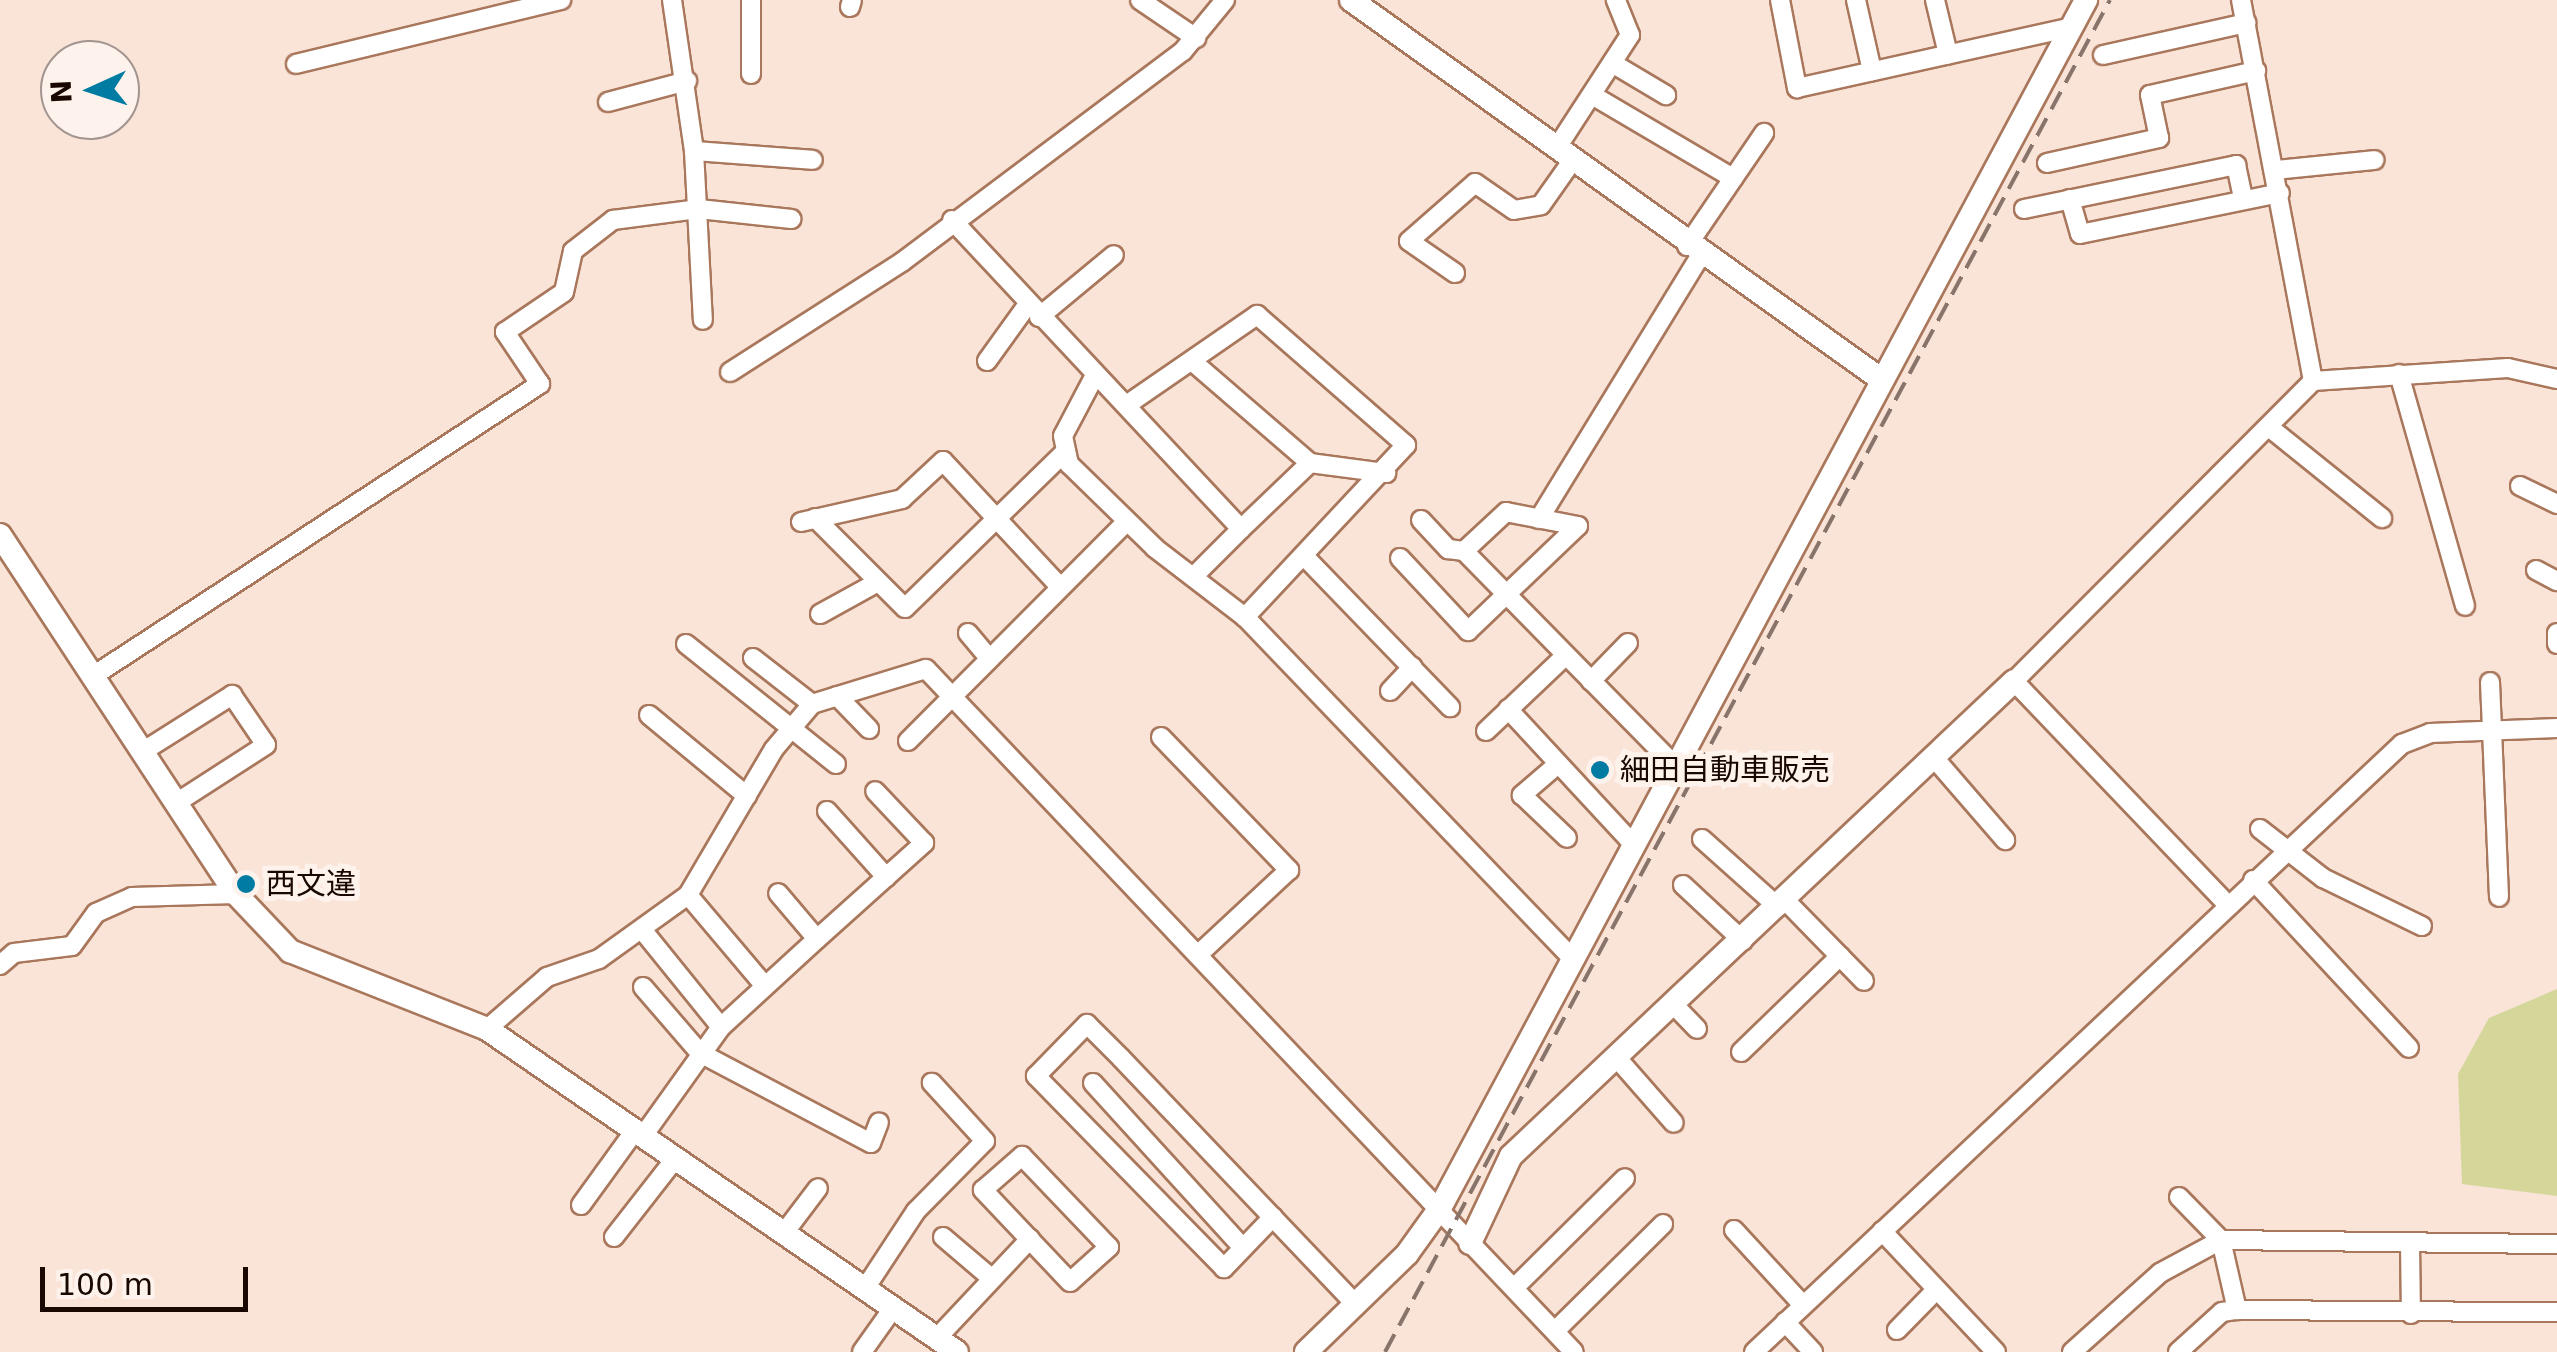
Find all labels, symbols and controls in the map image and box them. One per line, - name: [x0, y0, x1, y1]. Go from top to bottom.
- north arrow: [40, 40, 140, 140]
- text: N: [44, 79, 79, 104]
- place label: 細田自動車販売: [1620, 752, 1830, 788]
- marker: 細田自動車販売: [1589, 759, 1611, 781]
- place label: 西文違: [266, 866, 356, 902]
- marker: 西文違: [235, 873, 257, 895]
- scale bar: [45, 1247, 252, 1309]
- text: 100 m: [57, 1267, 153, 1302]

